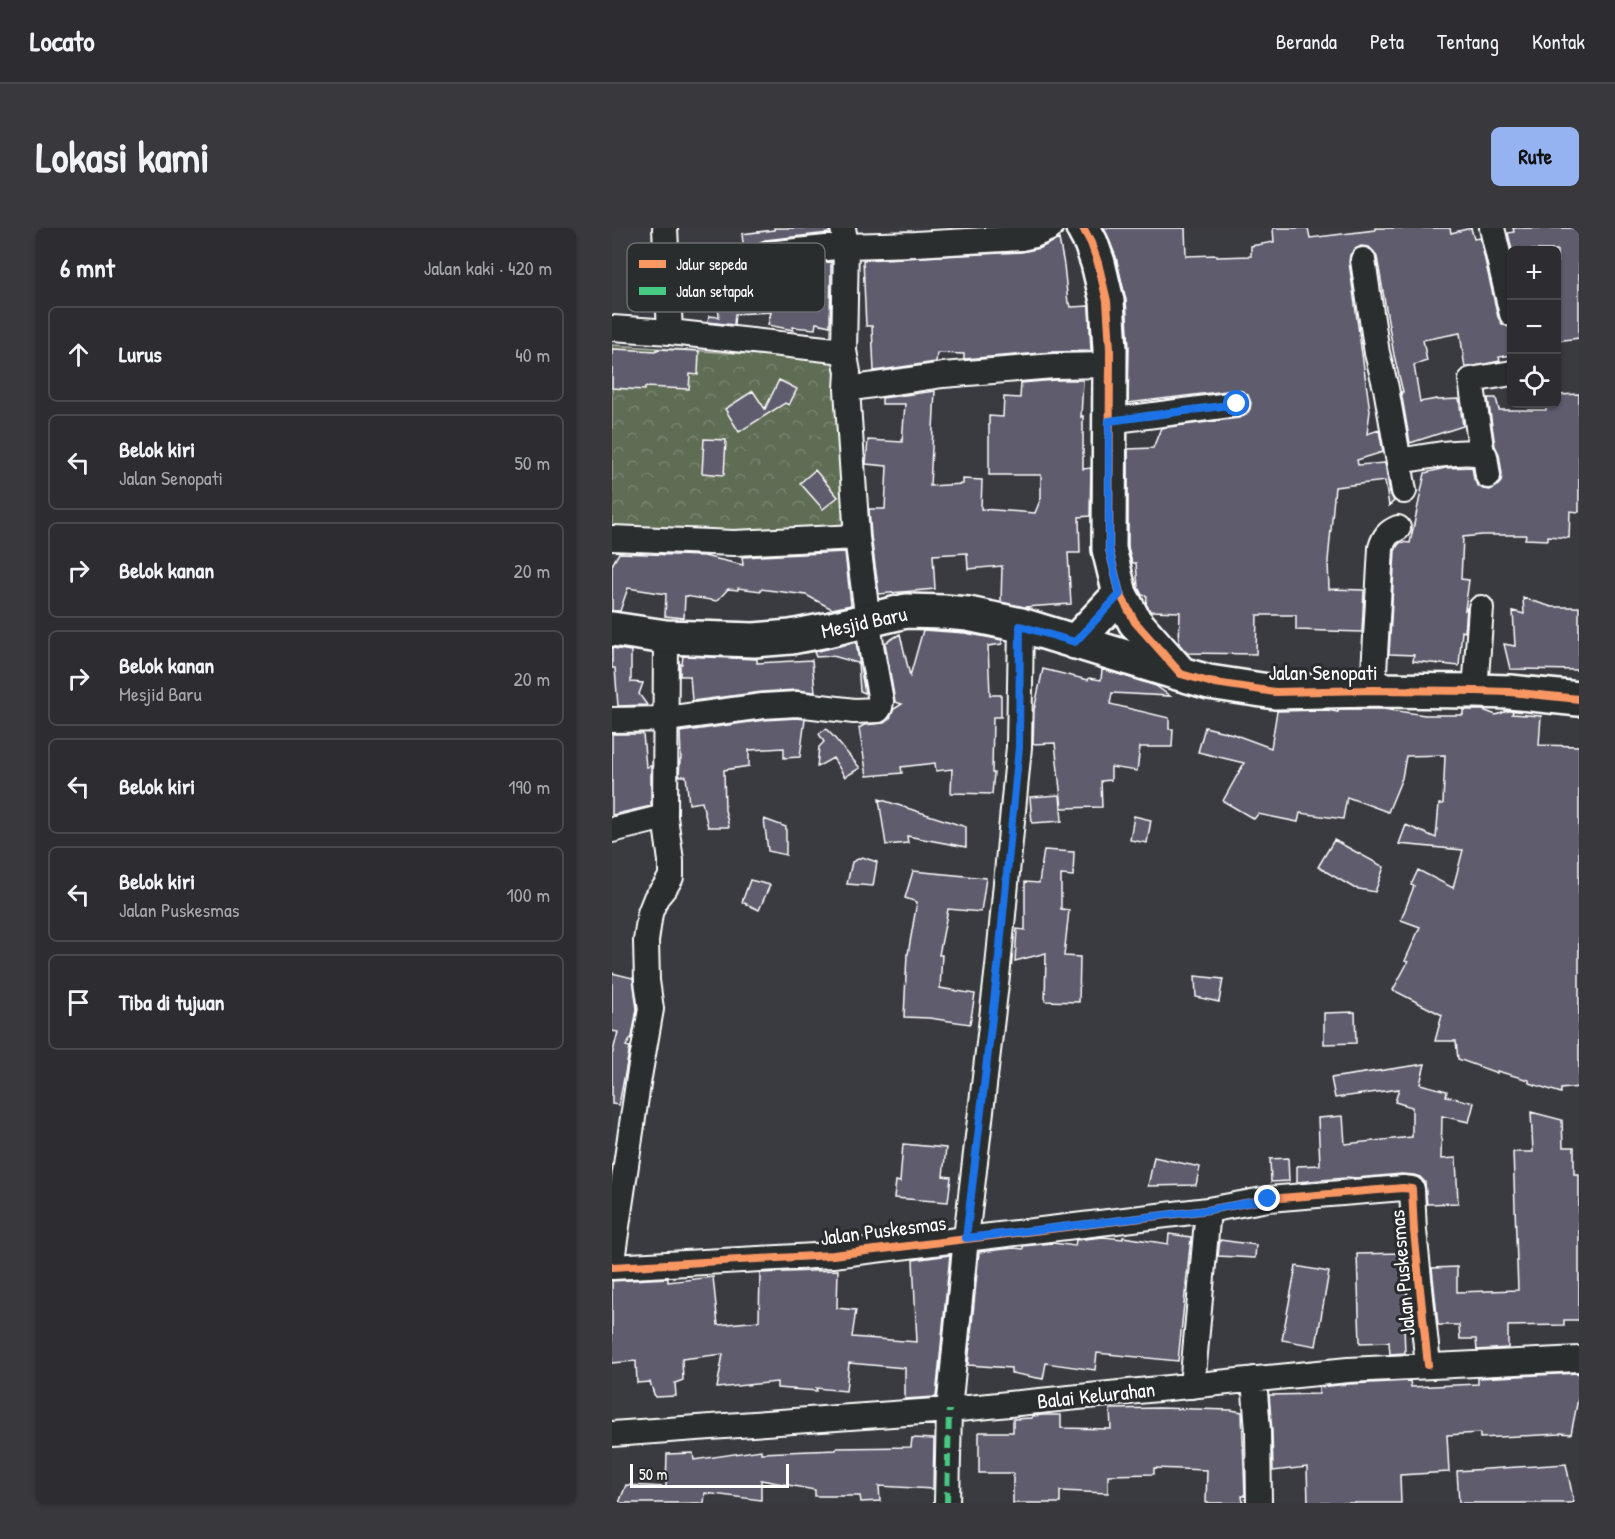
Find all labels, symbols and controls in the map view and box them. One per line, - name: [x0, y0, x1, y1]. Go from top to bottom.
- text: Locato: [30, 22, 94, 60]
- text: Beranda: [1276, 27, 1337, 56]
- text: Peta: [1370, 27, 1404, 56]
- text: Tentang: [1437, 27, 1499, 56]
- text: Kontak: [1532, 27, 1585, 56]
- button: Rute: [1491, 127, 1579, 186]
- text: Lokasi kami: [36, 128, 210, 185]
- legend: [627, 243, 825, 312]
- map controls: [1507, 246, 1561, 408]
- button: +: [1507, 246, 1561, 300]
- text: 6 mnt: [60, 250, 115, 285]
- text: Jalur sepeda: [676, 253, 747, 275]
- text: Jalan kaki · 420 m: [424, 254, 552, 281]
- text: Jalan setapak: [676, 280, 754, 302]
- button: −: [1507, 300, 1561, 354]
- icon: ahead: [62, 338, 95, 371]
- text: Lurus: [119, 339, 162, 369]
- text: 40 m: [515, 341, 550, 368]
- button: locate: [1507, 354, 1561, 408]
- route start: [1223, 390, 1249, 416]
- text: Belok kiri: [119, 434, 195, 464]
- icon: left: [62, 446, 95, 479]
- text: 50 m: [514, 449, 550, 476]
- text: Jalan Senopati: [119, 464, 223, 491]
- icon: right: [62, 554, 95, 587]
- text: Belok kanan: [119, 555, 214, 585]
- text: 20 m: [513, 557, 550, 584]
- street label: Mesjid Baru: [818, 599, 910, 645]
- text: Belok kanan: [119, 650, 214, 680]
- street label: Jalan Senopati: [1268, 658, 1378, 687]
- icon: right: [62, 662, 95, 695]
- text: 20 m: [513, 665, 550, 692]
- text: Mesjid Baru: [119, 680, 202, 707]
- icon: left: [62, 770, 95, 803]
- text: Belok kiri: [119, 771, 195, 801]
- text: 190 m: [508, 773, 550, 800]
- text: Belok kiri: [119, 866, 195, 896]
- icon: left: [62, 878, 95, 911]
- text: 100 m: [507, 881, 550, 908]
- text: Jalan Puskesmas: [119, 896, 239, 923]
- icon: arrive: [62, 986, 95, 1019]
- text: Tiba di tujuan: [119, 987, 224, 1017]
- route end: [1254, 1185, 1280, 1211]
- street label: Jalan Puskesmas: [818, 1208, 948, 1252]
- street label: Jalan Puskesmas: [1382, 1209, 1422, 1337]
- street label: Balai Kelurahan: [1036, 1374, 1156, 1416]
- scale bar: [630, 1461, 789, 1488]
- text: 50 m: [639, 1463, 668, 1485]

